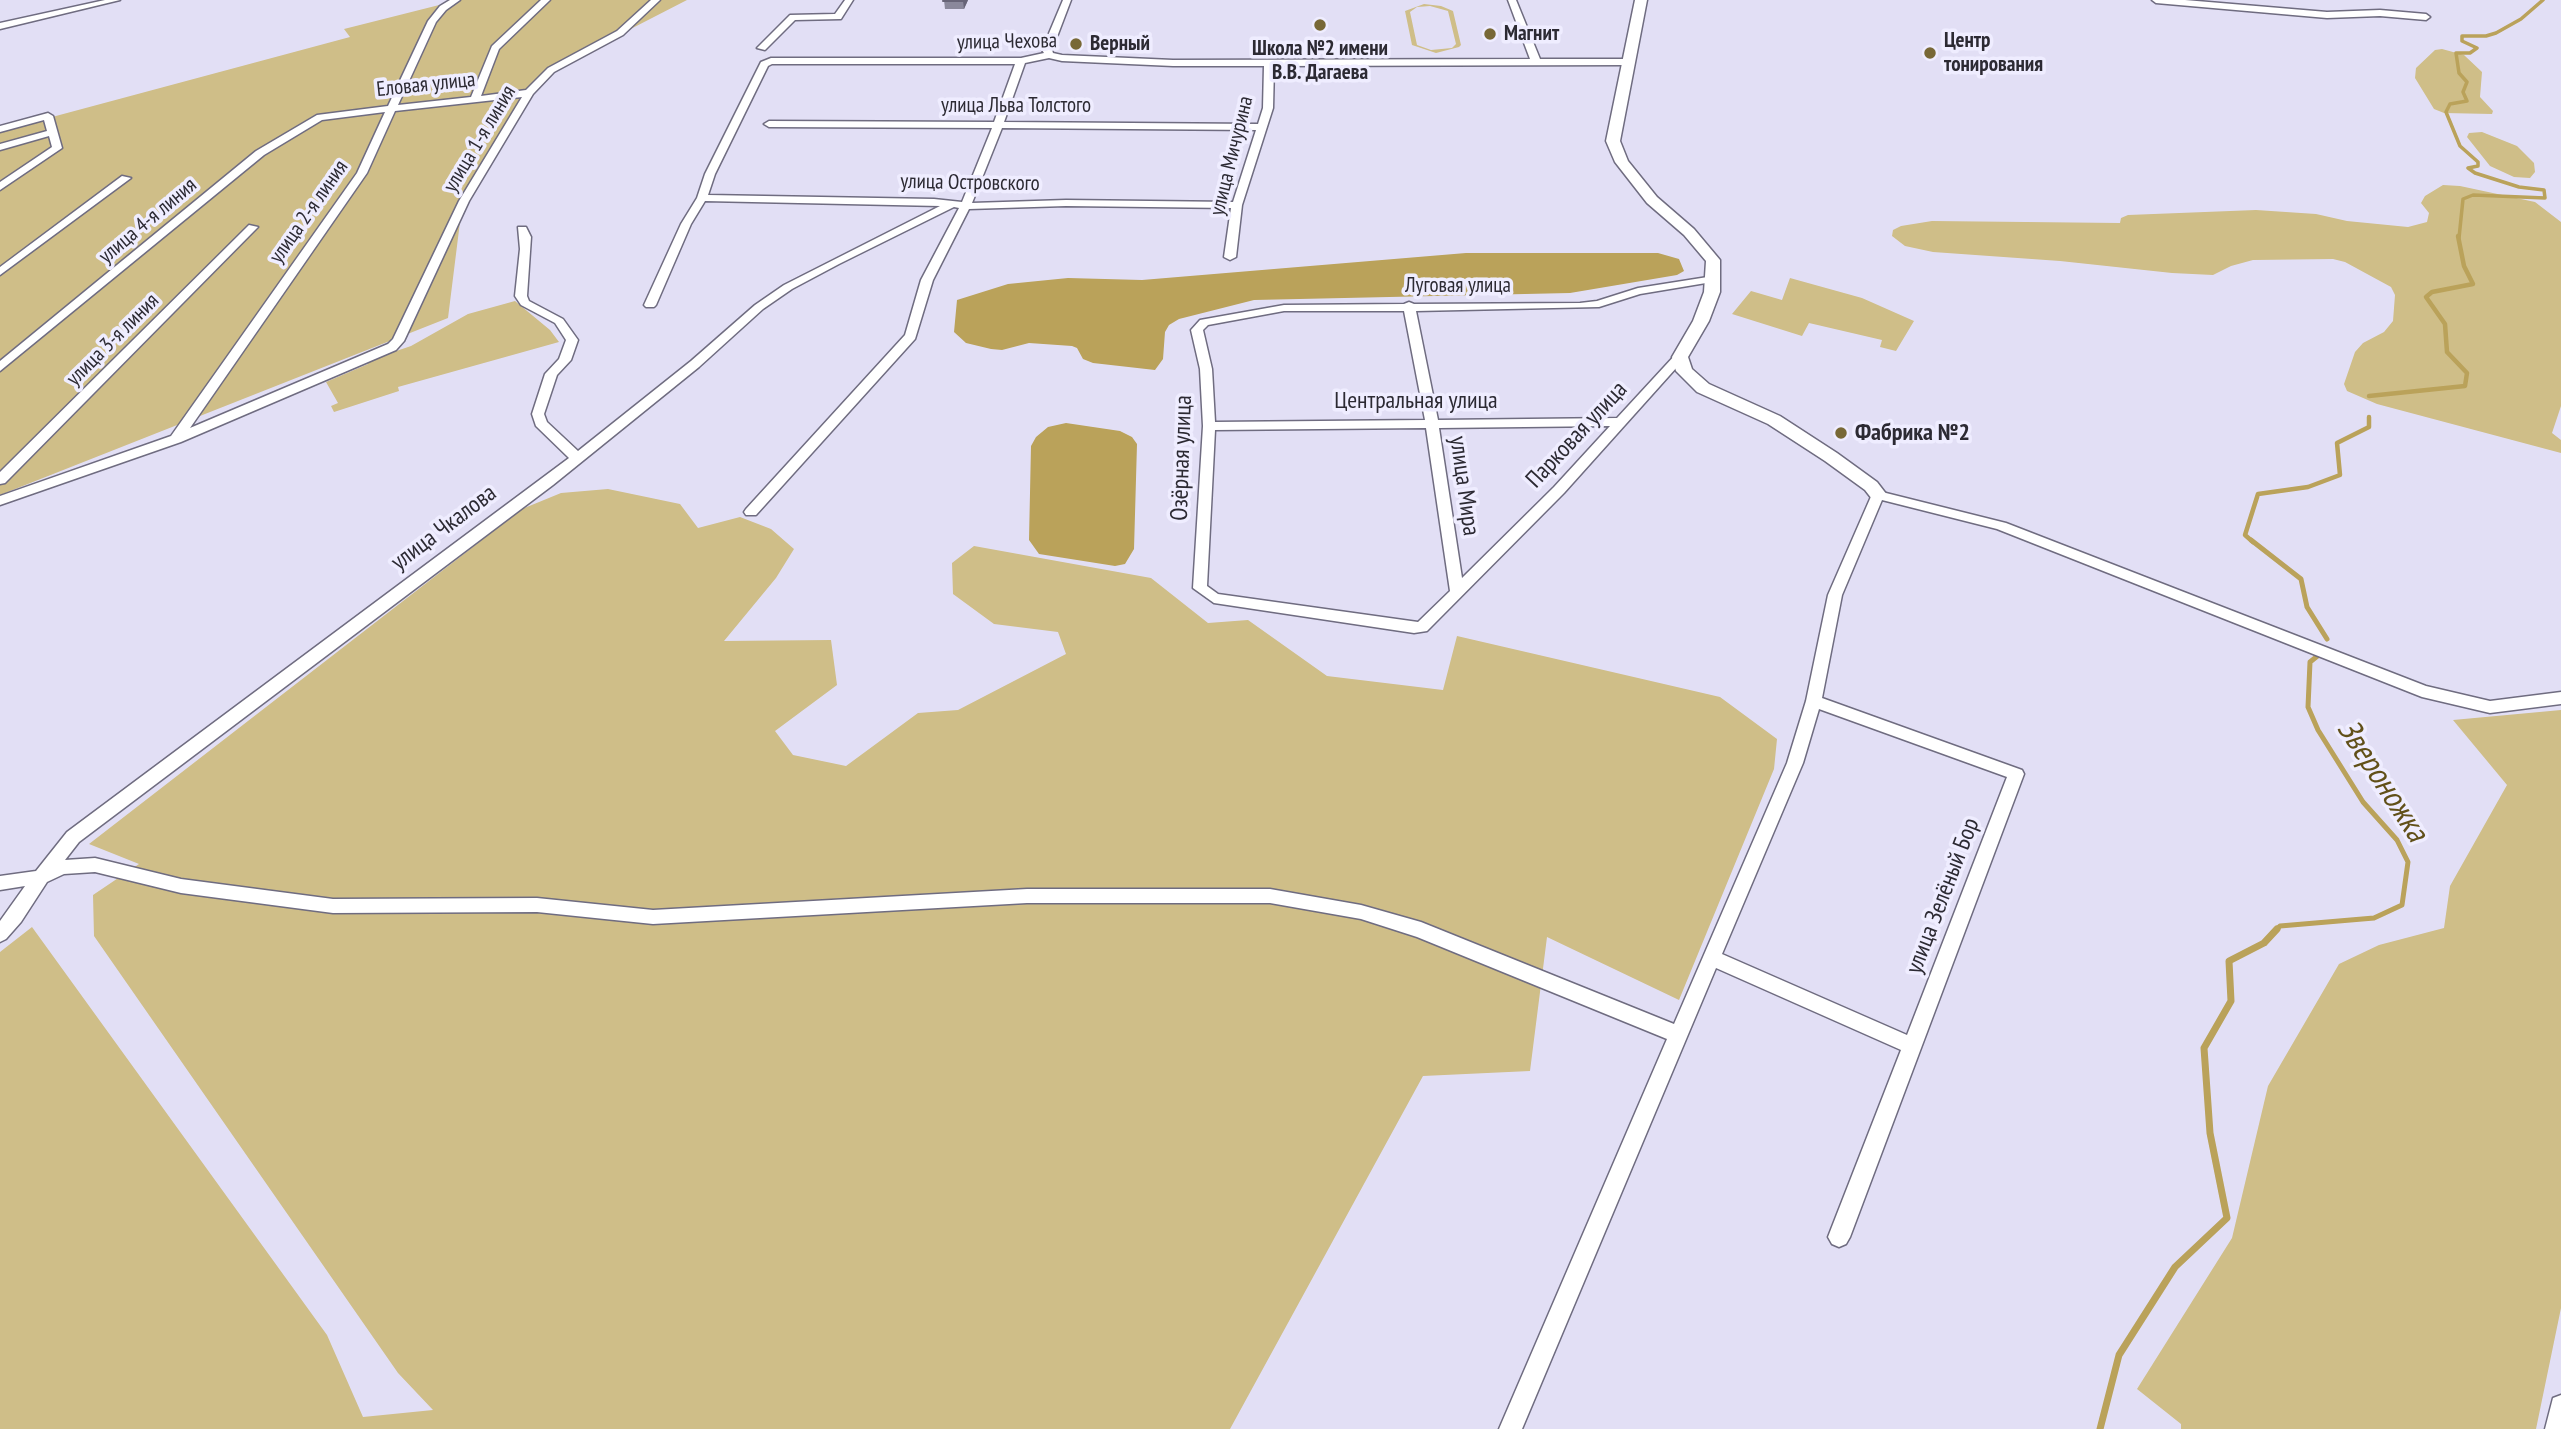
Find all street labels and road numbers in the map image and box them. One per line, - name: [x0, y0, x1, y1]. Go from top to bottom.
- street label: улица Чехова: [957, 29, 1057, 55]
- street label: Еловая улица: [375, 67, 477, 103]
- street label: улица 1-я линия: [438, 81, 522, 197]
- street label: улица Льва Толстого: [941, 93, 1091, 119]
- street label: улица Мичурина: [1205, 94, 1259, 218]
- street label: улица 2-я линия: [264, 156, 354, 268]
- street label: улица Островского: [900, 169, 1040, 197]
- street label: улица 4-я линия: [94, 173, 202, 269]
- street label: Луговая улица: [1405, 273, 1511, 299]
- street label: улица 3-я линия: [62, 289, 164, 391]
- street label: Парковая улица: [1520, 376, 1634, 494]
- street label: Центральная улица: [1334, 387, 1498, 415]
- street label: Озёрная улица: [1165, 395, 1199, 521]
- street label: улица Мира: [1443, 434, 1485, 538]
- street label: улица Чкалова: [386, 479, 502, 577]
- street label: улица Зелёный Бор: [1900, 814, 1986, 978]

